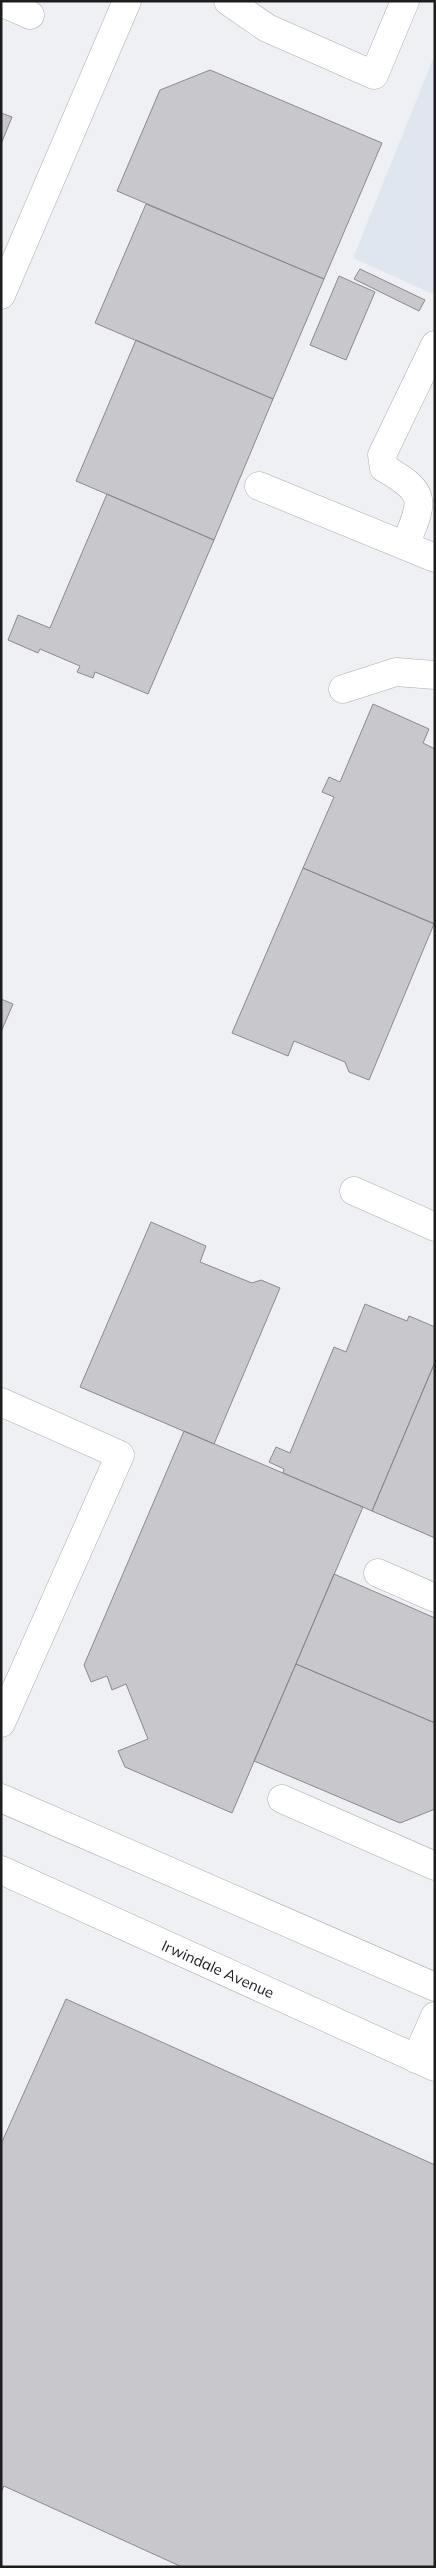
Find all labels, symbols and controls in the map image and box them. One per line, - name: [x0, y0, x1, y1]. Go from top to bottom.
- street label: Irwindale Avenue: [159, 1936, 277, 2002]

